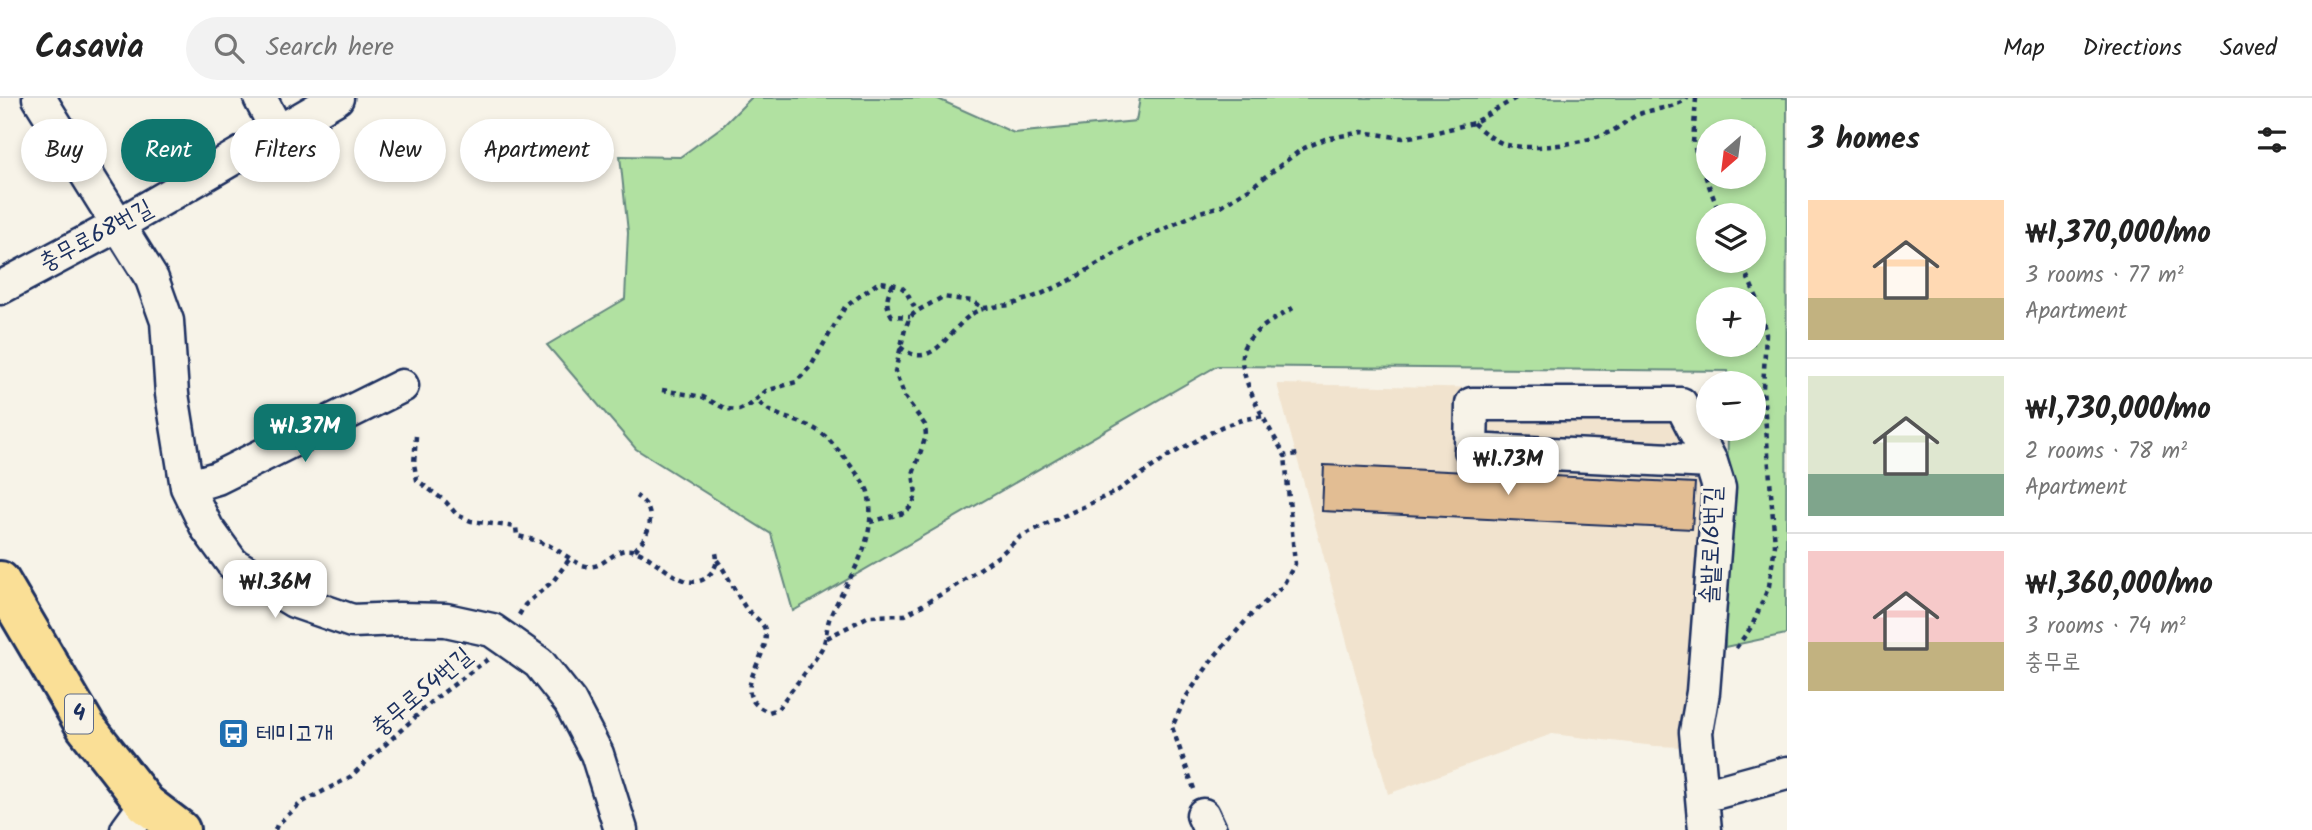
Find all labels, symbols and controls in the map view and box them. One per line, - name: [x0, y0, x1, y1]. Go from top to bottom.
- search box: [186, 17, 676, 80]
- text: Casavia: [35, 22, 144, 75]
- text: Search here: [266, 27, 394, 69]
- icon: search: [210, 29, 248, 67]
- text: Map: [2003, 29, 2045, 68]
- text: Directions: [2083, 29, 2182, 68]
- text: Saved: [2220, 29, 2277, 68]
- text: 3 homes: [1808, 116, 1920, 164]
- chip: Buy: [21, 119, 107, 182]
- chip: Rent: [121, 119, 216, 182]
- chip: Filters: [230, 119, 340, 182]
- chip: New: [354, 119, 446, 182]
- chip: Apartment: [460, 119, 614, 182]
- north arrow: [1696, 119, 1766, 189]
- map controls: [1696, 119, 1766, 441]
- icon: filters: [2253, 121, 2291, 159]
- street label: 충무로68번길: [32, 190, 160, 282]
- button: layers: [1696, 203, 1766, 273]
- text: ₩1,370,000/mo: [2025, 210, 2211, 258]
- icon: home: [1864, 228, 1948, 312]
- text: 3 rooms · 77 m²: [2025, 258, 2184, 294]
- button: +: [1696, 287, 1766, 357]
- text: Apartment: [2025, 294, 2127, 330]
- button: −: [1696, 371, 1766, 441]
- text: ₩1,730,000/mo: [2025, 386, 2211, 434]
- pin: ₩1.37M: [248, 404, 362, 464]
- icon: home: [1864, 404, 1948, 488]
- text: ₩1.37M: [270, 409, 340, 445]
- text: 2 rooms · 78 m²: [2025, 434, 2187, 470]
- pin: ₩1.73M: [1451, 438, 1565, 497]
- text: ₩1.73M: [1473, 442, 1543, 478]
- text: Apartment: [2025, 470, 2127, 506]
- street label: 솔밭로16번길: [1690, 486, 1734, 604]
- pin: ₩1.36M: [218, 560, 332, 620]
- text: ₩1,360,000/mo: [2025, 561, 2213, 609]
- text: ₩1.36M: [239, 565, 311, 601]
- icon: home: [1864, 579, 1948, 663]
- text: 3 rooms · 74 m²: [2025, 609, 2186, 645]
- street label: 충무로54번길: [362, 638, 482, 746]
- text: 충무로: [2025, 645, 2081, 681]
- road number: 4: [65, 694, 93, 734]
- place label: 테미고개: [256, 715, 333, 754]
- bus stop icon: 테미고개: [216, 717, 250, 751]

